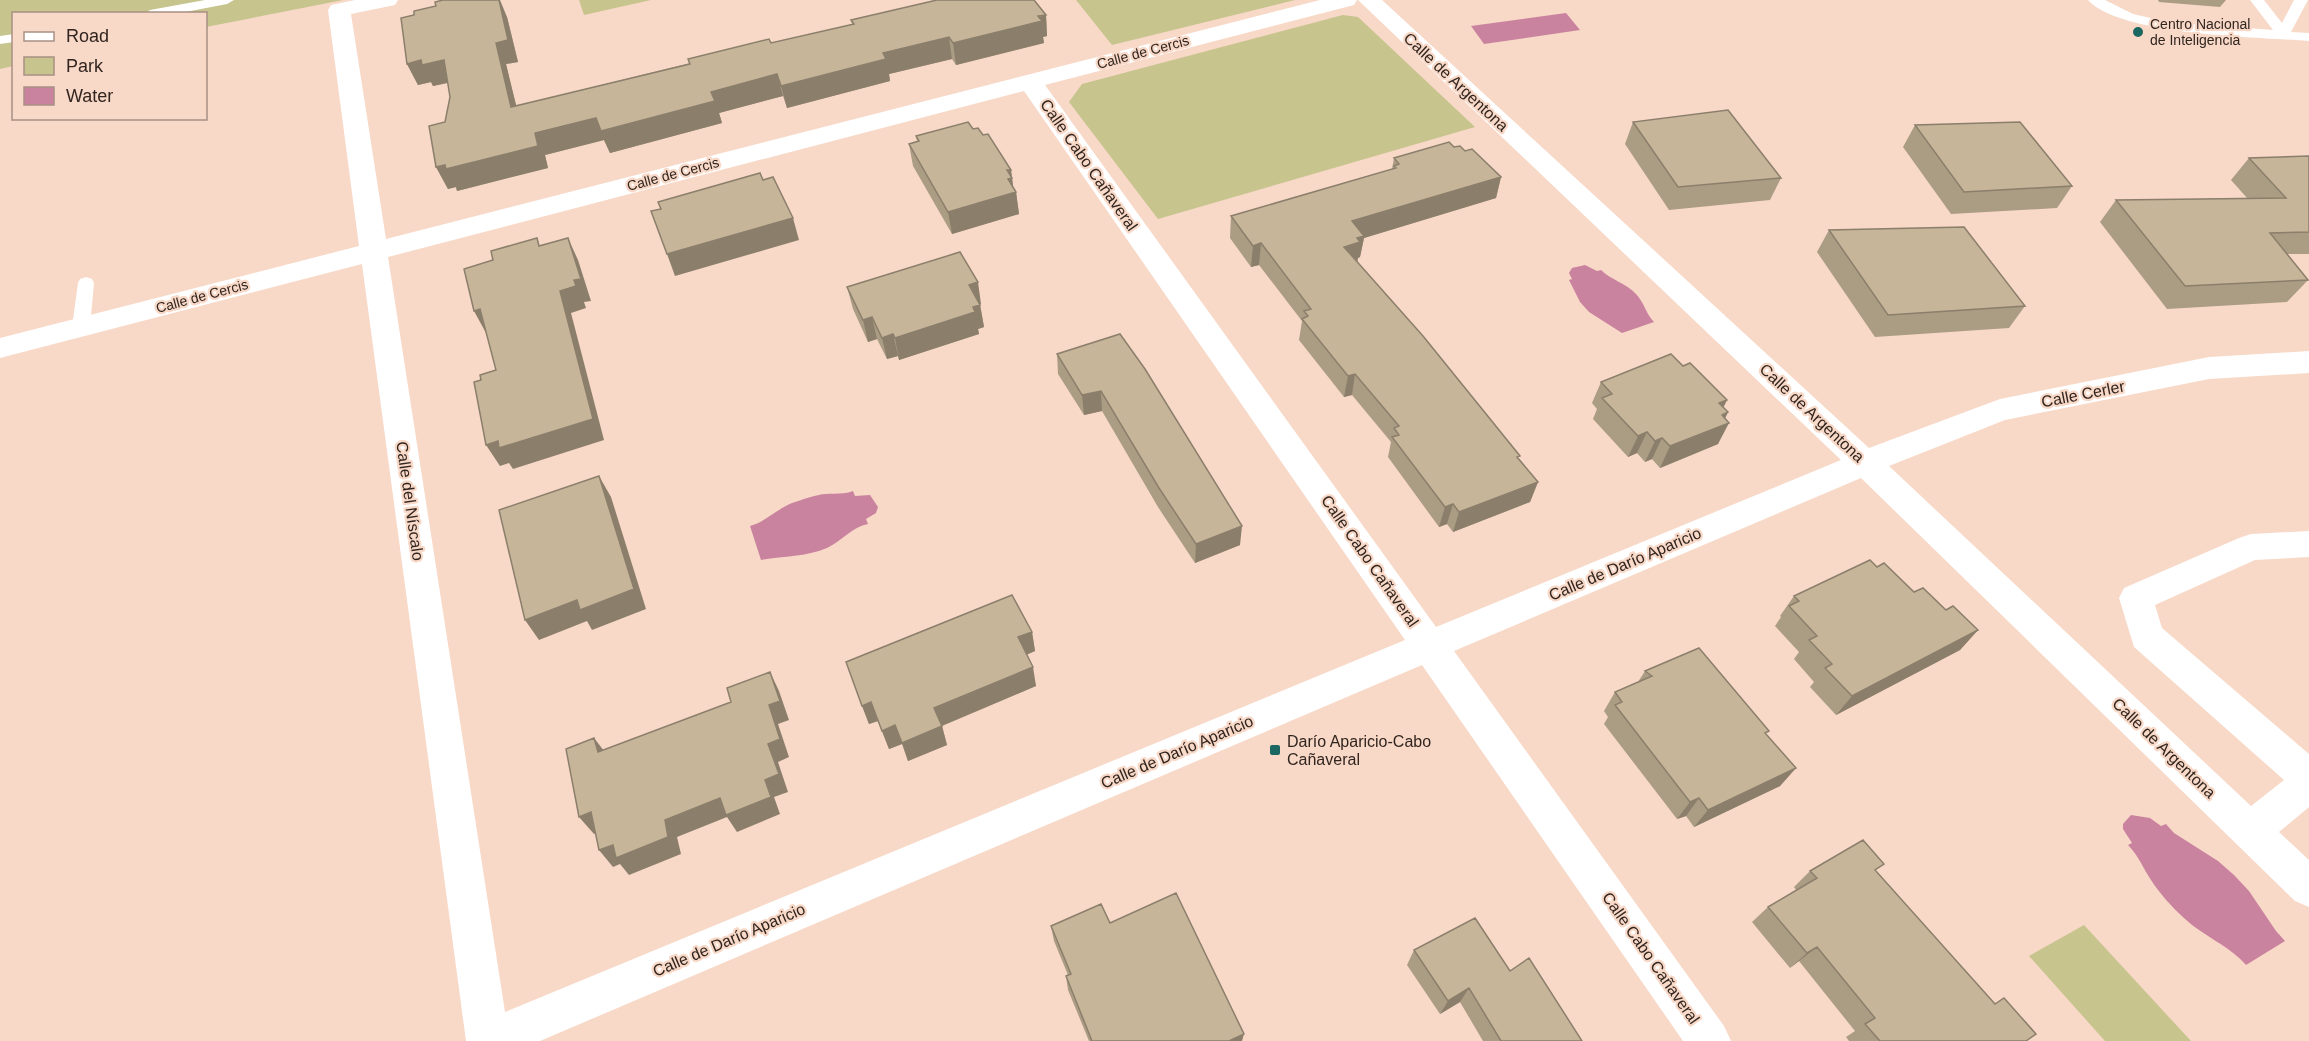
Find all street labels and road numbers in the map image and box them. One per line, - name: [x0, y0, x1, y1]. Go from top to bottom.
- street label: Calle de Argentona: [1400, 29, 1512, 135]
- street label: Calle de Cercis: [1095, 32, 1191, 72]
- street label: Calle Cabo Cañaveral: [1037, 96, 1141, 234]
- street label: Calle de Cercis: [625, 154, 721, 194]
- street label: Calle de Cercis: [154, 276, 250, 316]
- street label: Calle de Argentona: [1756, 360, 1868, 466]
- street label: Calle Cerler: [2040, 377, 2127, 410]
- street label: Calle del Níscalo: [393, 440, 427, 562]
- street label: Calle Cabo Cañaveral: [1318, 492, 1422, 630]
- street label: Calle de Darío Aparicio: [1546, 524, 1704, 604]
- street label: Calle de Argentona: [2109, 695, 2219, 801]
- street label: Calle de Darío Aparicio: [1098, 712, 1256, 792]
- street label: Calle Cabo Cañaveral: [1599, 889, 1703, 1027]
- street label: Calle de Darío Aparicio: [650, 900, 808, 980]

